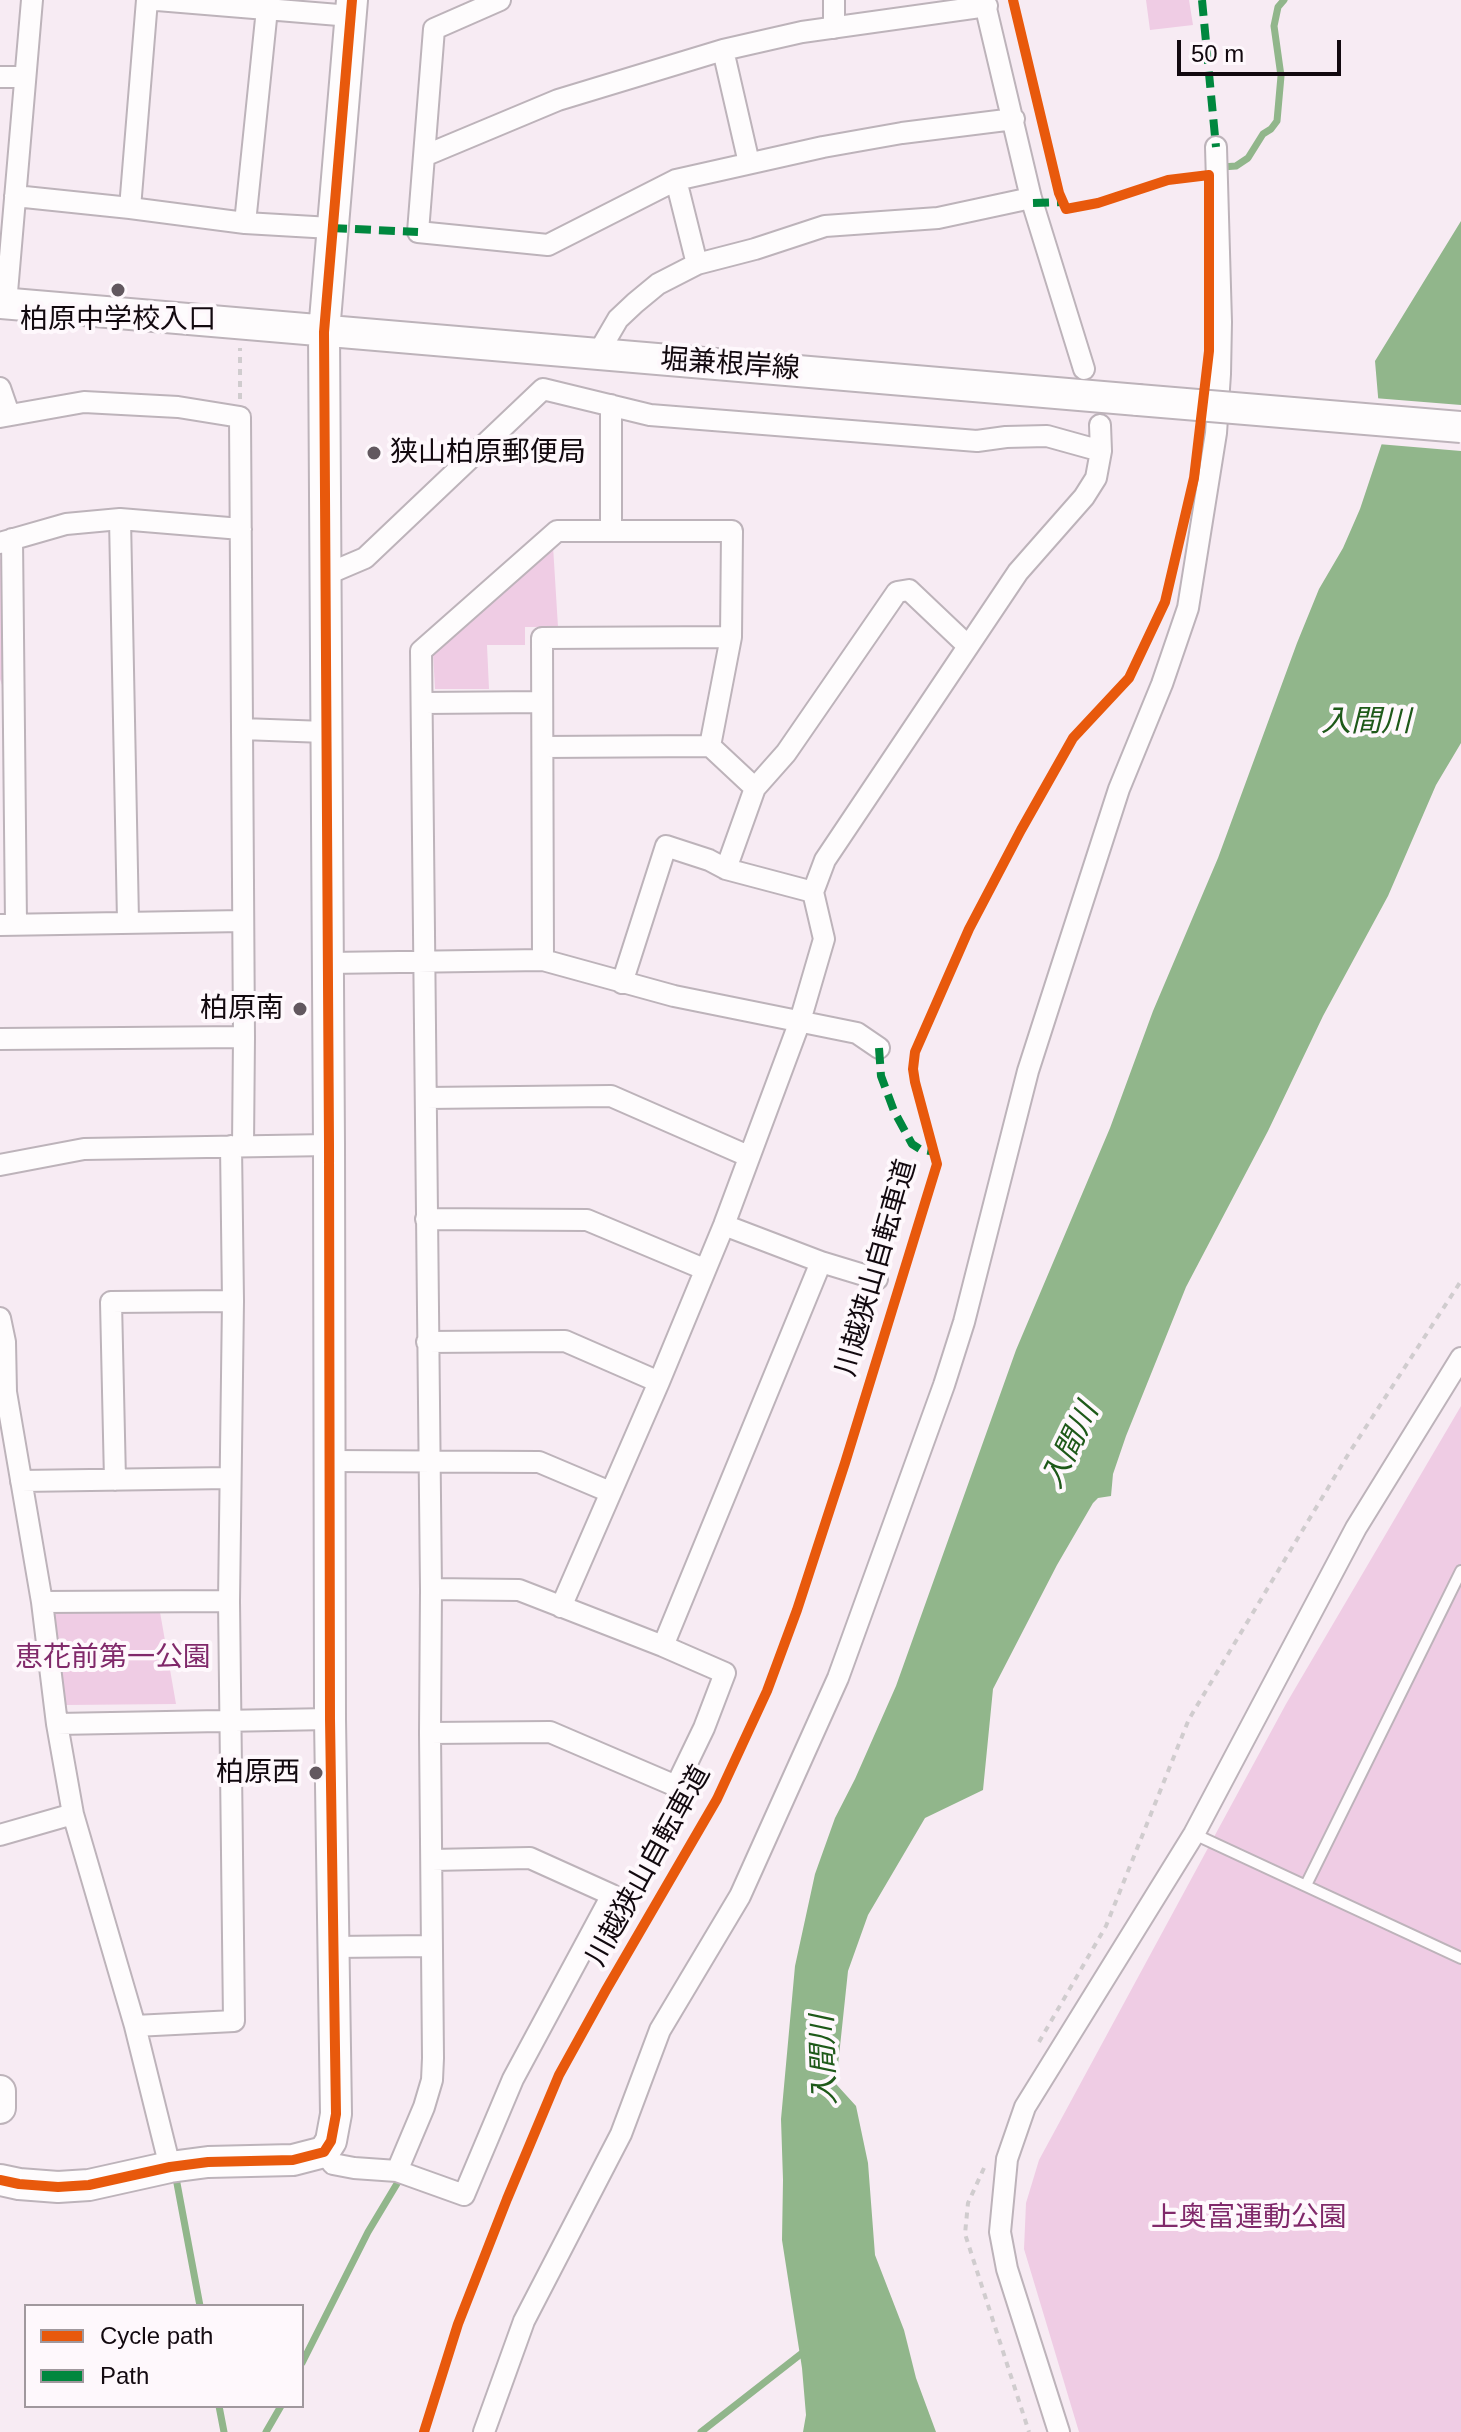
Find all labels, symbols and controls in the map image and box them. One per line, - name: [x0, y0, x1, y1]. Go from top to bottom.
- scale bar: [1181, 24, 1345, 74]
- text: 50 m: [1191, 40, 1244, 67]
- marker: 柏原中学校入口: [109, 281, 127, 299]
- place label: 柏原中学校入口: [20, 303, 216, 337]
- street label: 堀兼根岸線: [659, 343, 801, 387]
- place label: 狭山柏原郵便局: [390, 436, 586, 470]
- marker: 狭山柏原郵便局: [365, 444, 383, 462]
- water label: 入間川: [1321, 705, 1411, 741]
- place label: 柏原南: [200, 992, 284, 1026]
- marker: 柏原南: [291, 1000, 309, 1018]
- street label: 川越狭山自転車道: [830, 1156, 924, 1380]
- water label: 入間川: [1035, 1398, 1107, 1494]
- park label: 恵花前第一公園: [15, 1641, 211, 1675]
- place label: 柏原西: [216, 1756, 300, 1790]
- street label: 川越狭山自転車道: [580, 1760, 718, 1972]
- marker: 柏原西: [307, 1764, 325, 1782]
- water label: 入間川: [805, 2014, 845, 2106]
- park label: 上奥富運動公園: [1151, 2201, 1347, 2235]
- legend: [24, 2304, 304, 2408]
- text: Cycle path: [100, 2322, 213, 2349]
- text: Path: [100, 2362, 149, 2389]

